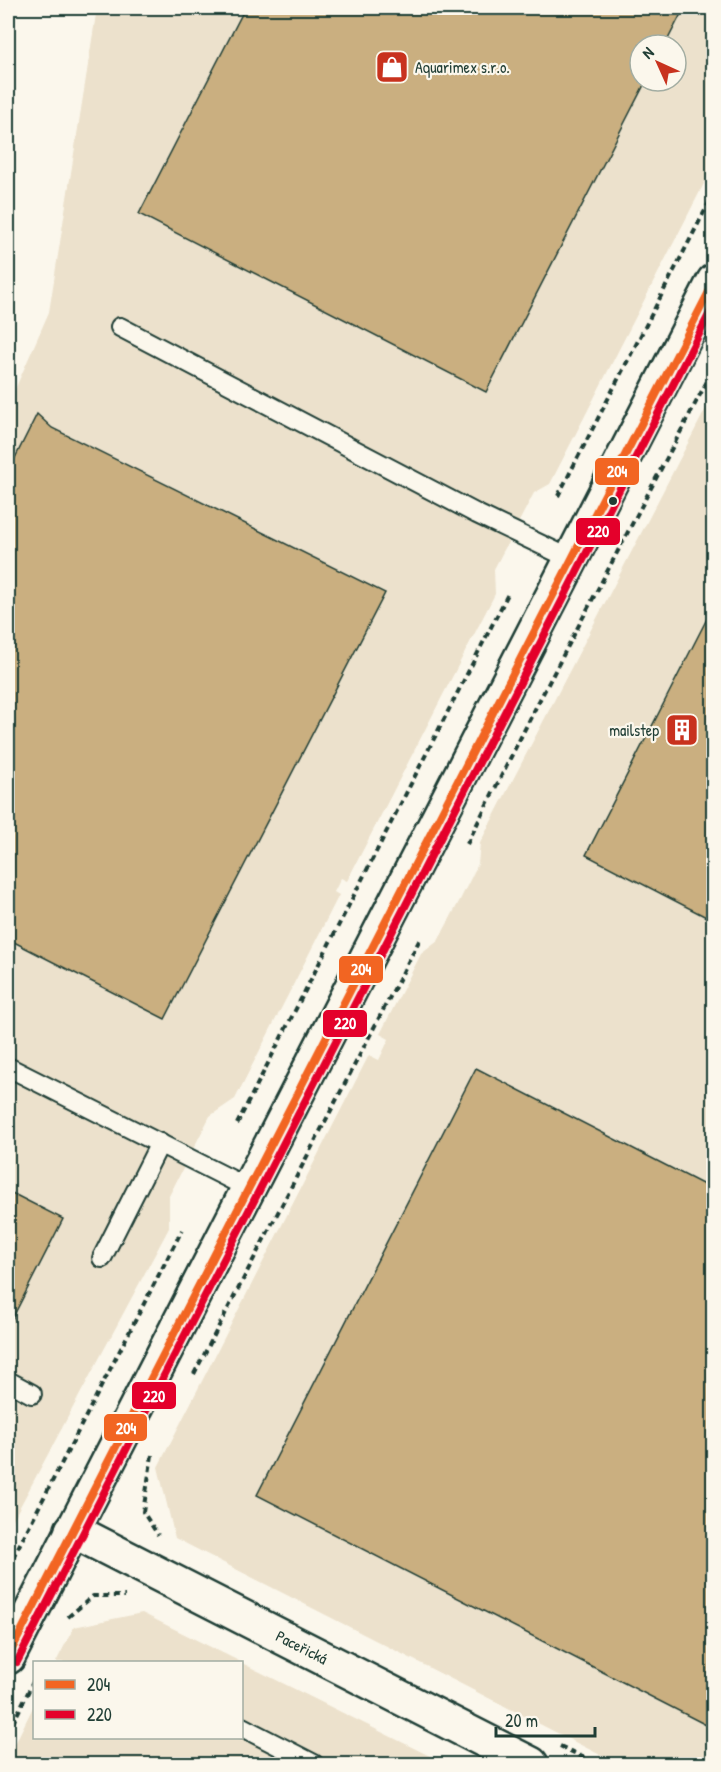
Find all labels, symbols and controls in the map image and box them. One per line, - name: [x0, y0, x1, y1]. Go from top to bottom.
- north arrow: [628, 33, 688, 93]
- text: N: [637, 41, 659, 63]
- shop icon: Aquarimex s.r.o.: [374, 49, 410, 85]
- place label: Aquarimex s.r.o.: [415, 56, 510, 78]
- line badge: 204: [594, 457, 640, 486]
- text: 204: [607, 460, 627, 482]
- unlabelled marker: [607, 495, 619, 507]
- line badge: 220: [575, 517, 621, 546]
- text: 220: [587, 520, 609, 542]
- building icon: mailstep: [664, 712, 700, 748]
- place label: mailstep: [609, 719, 659, 741]
- line badge: 204: [338, 955, 384, 984]
- text: 204: [351, 958, 371, 980]
- line badge: 220: [322, 1009, 368, 1038]
- text: 220: [334, 1012, 356, 1034]
- line badge: 220: [131, 1381, 177, 1410]
- text: 220: [143, 1385, 165, 1407]
- line badge: 204: [103, 1413, 148, 1442]
- text: 204: [116, 1417, 136, 1439]
- street label: Paceřická: [272, 1625, 332, 1669]
- legend: [33, 1661, 243, 1739]
- text: 204: [87, 1672, 110, 1697]
- scale bar: [496, 1700, 595, 1738]
- text: 220: [87, 1702, 112, 1727]
- text: 20 m: [505, 1708, 538, 1733]

